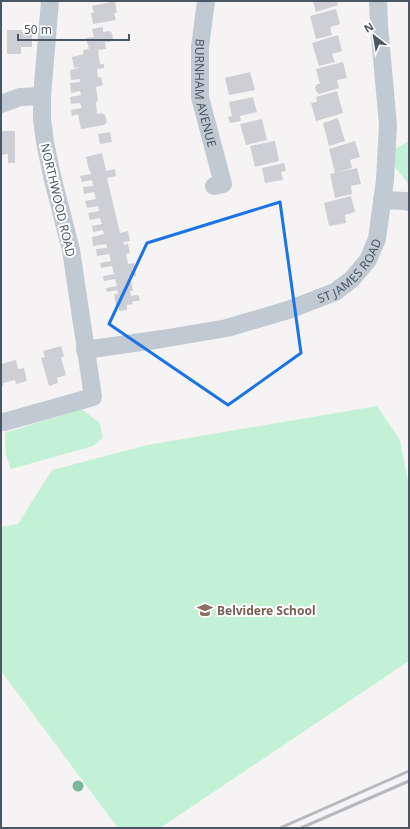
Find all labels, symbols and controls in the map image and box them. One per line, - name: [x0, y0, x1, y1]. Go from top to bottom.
- scale bar: [18, 16, 129, 42]
- north arrow: [354, 16, 394, 56]
- text: N: [361, 18, 376, 36]
- text: 50 m: [24, 21, 52, 38]
- street label: BURNHAM AVENUE: [192, 38, 221, 149]
- street label: NORTHWOOD ROAD: [37, 141, 79, 259]
- street label: ST JAMES ROAD: [315, 235, 385, 307]
- school or university icon: Belvidere School: [196, 601, 214, 619]
- place label: Belvidere School: [217, 602, 316, 619]

